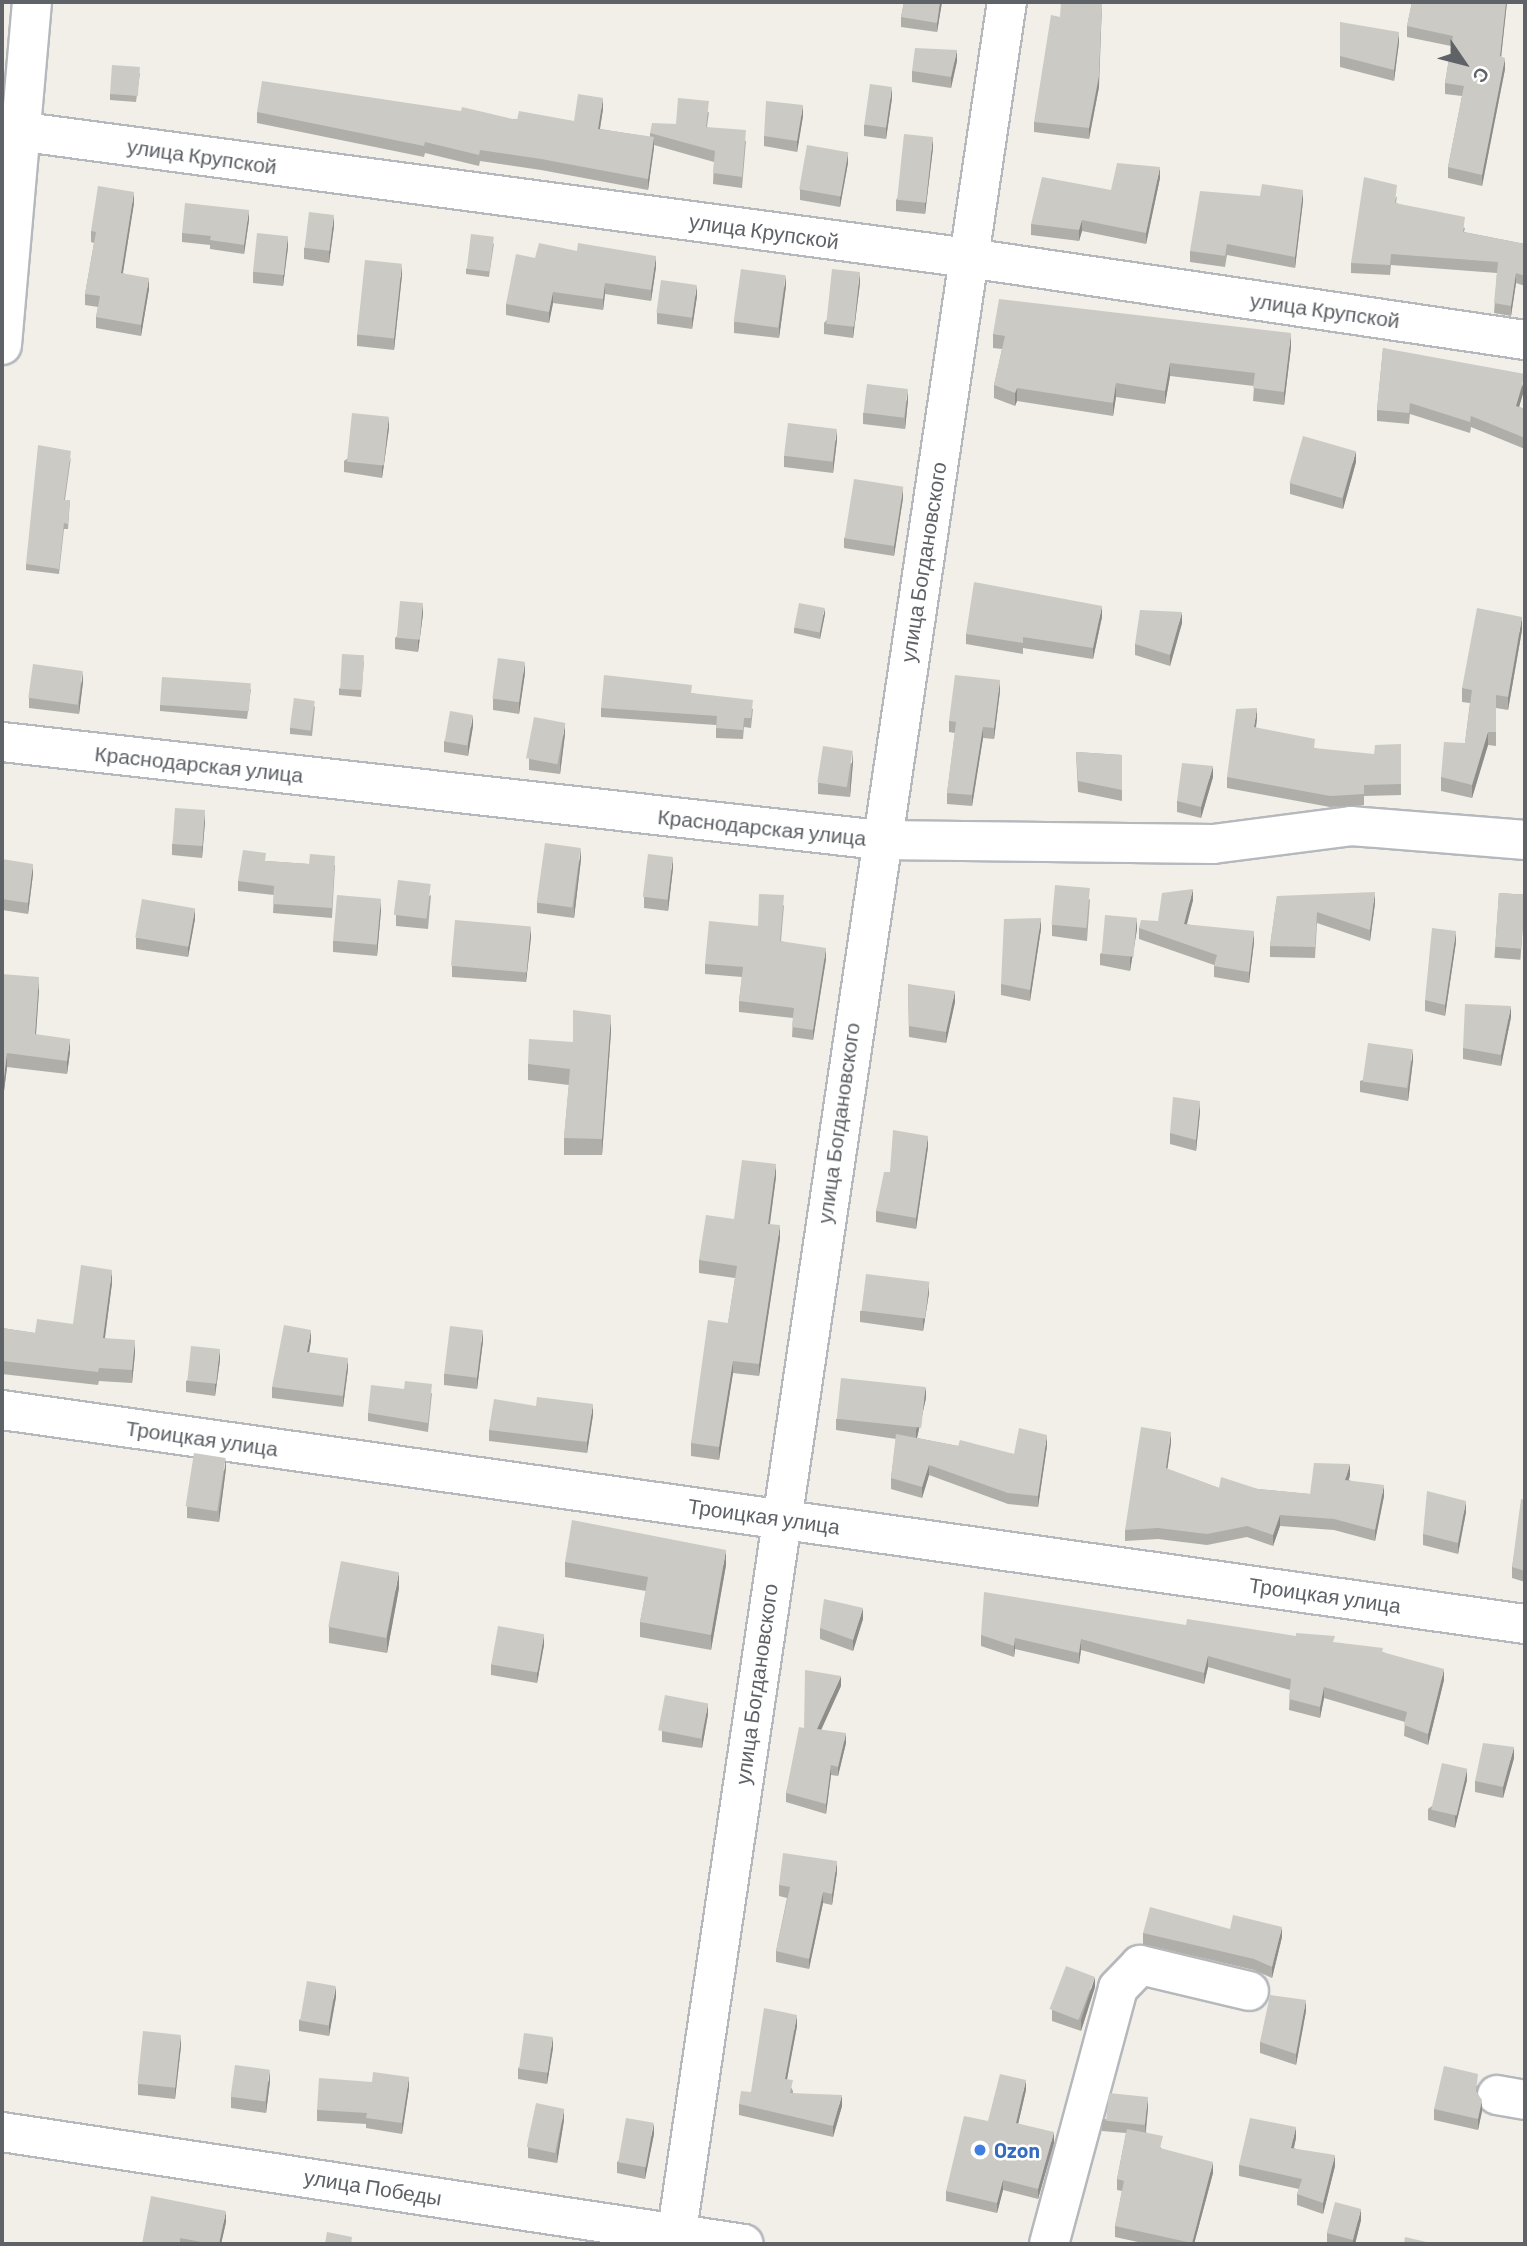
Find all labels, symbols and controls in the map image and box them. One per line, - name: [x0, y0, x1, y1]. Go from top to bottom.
- north arrow: [1429, 28, 1499, 98]
- text: С: [1468, 63, 1495, 88]
- street label: улица Крупской: [126, 133, 278, 179]
- street label: улица Крупской: [688, 208, 840, 254]
- street label: улица Крупской: [1249, 287, 1401, 333]
- street label: улица Богдановского: [895, 460, 951, 664]
- street label: Краснодарская улица: [93, 741, 305, 787]
- street label: Краснодарская улица: [656, 804, 868, 850]
- street label: улица Богдановского: [811, 1021, 865, 1225]
- street label: Троицкая улица: [124, 1415, 280, 1461]
- street label: Троицкая улица: [686, 1493, 842, 1539]
- street label: Троицкая улица: [1247, 1572, 1403, 1618]
- street label: улица Богдановского: [729, 1582, 783, 1786]
- place label: Ozon: [994, 2137, 1040, 2163]
- marker: Ozon: [972, 2142, 988, 2158]
- street label: улица Победы: [302, 2164, 444, 2210]

